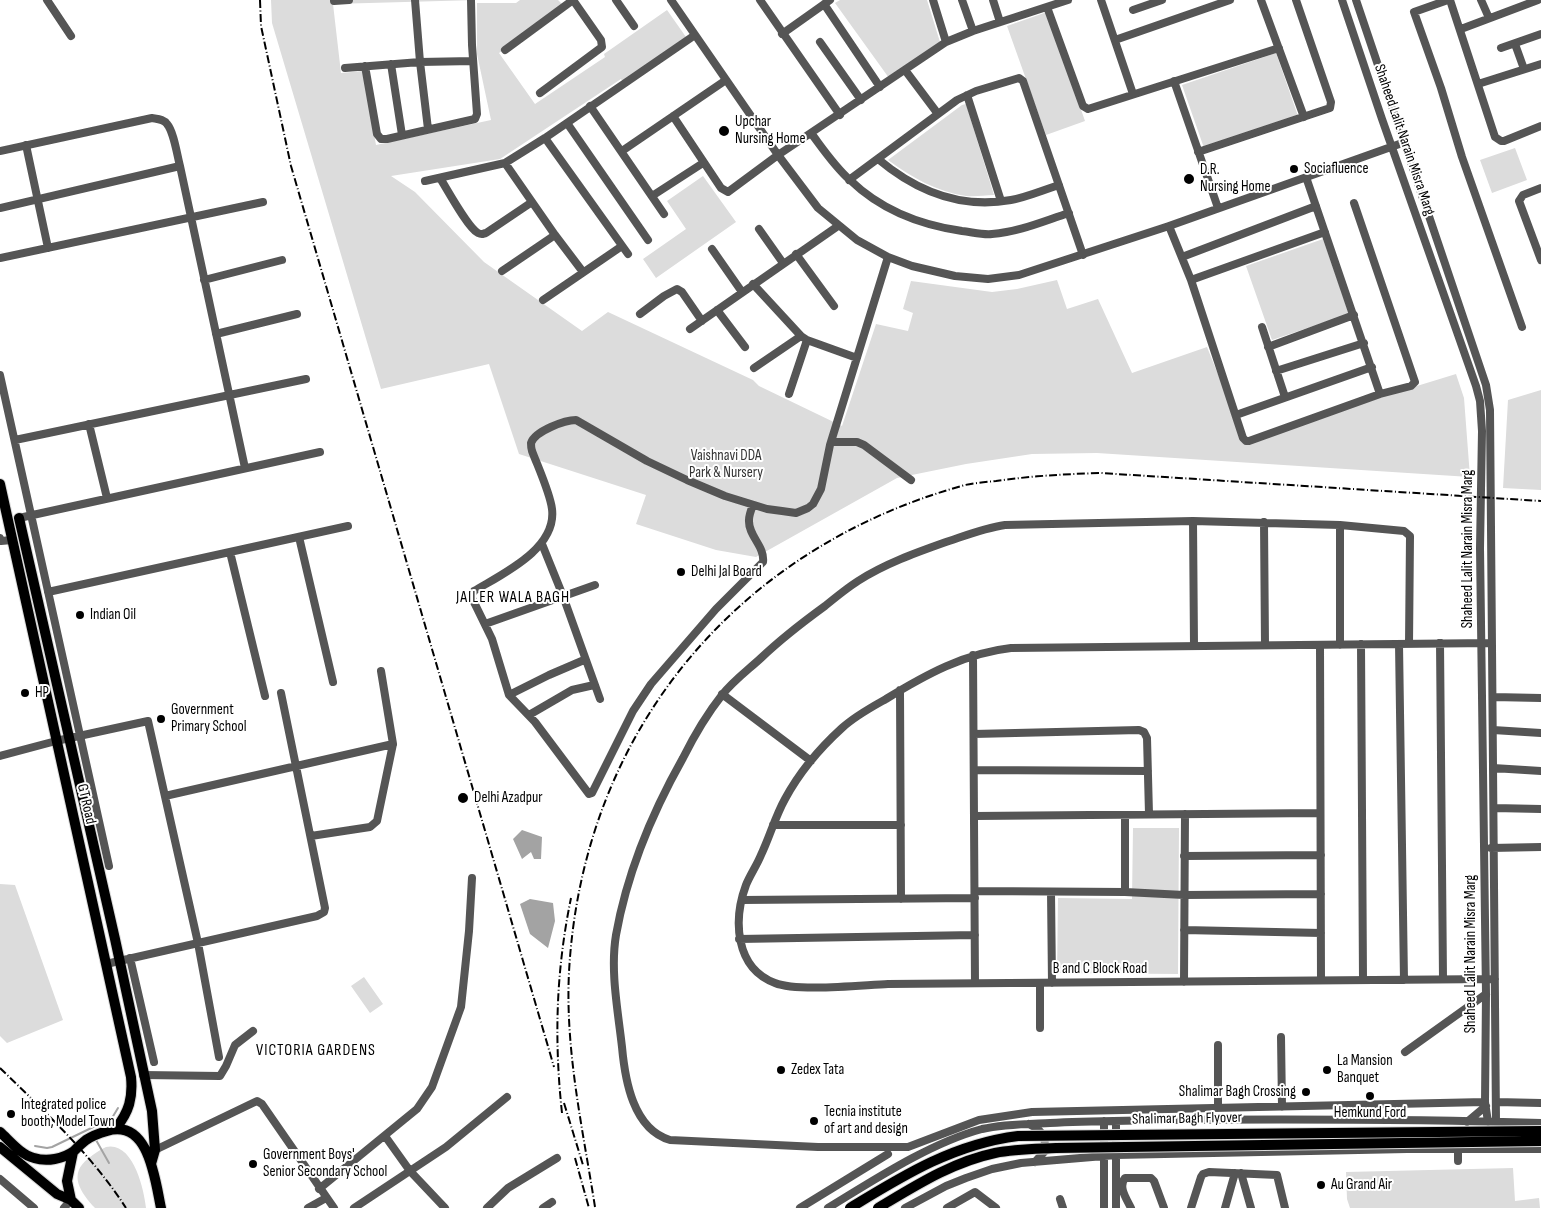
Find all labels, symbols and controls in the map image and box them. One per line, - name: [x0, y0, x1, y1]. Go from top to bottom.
- street label: Shaheed Lalit Narain Misra Marg: [1370, 62, 1438, 218]
- place label: Upchar Nursing Home: [735, 113, 805, 148]
- marker: Upchar Nursing Home: [717, 124, 731, 138]
- place label: Sociafluence: [1304, 160, 1368, 178]
- place label: D.R. Nursing Home: [1200, 161, 1270, 196]
- marker: Sociafluence: [1288, 163, 1300, 175]
- marker: D.R. Nursing Home: [1182, 172, 1196, 186]
- park label: Vaishnavi DDA Park & Nursery: [689, 447, 763, 482]
- street label: Shaheed Lalit Narain Misra Marg: [1459, 470, 1477, 628]
- place label: Delhi Jal Board: [691, 563, 762, 581]
- marker: Delhi Jal Board: [675, 566, 687, 578]
- district label: JAILER WALA BAGH: [454, 588, 572, 608]
- place label: Indian Oil: [90, 606, 136, 624]
- marker: Indian Oil: [74, 609, 86, 621]
- place label: HP: [35, 684, 49, 702]
- marker: HP: [19, 687, 31, 699]
- place label: Government Primary School: [171, 701, 247, 736]
- marker: Government Primary School: [155, 713, 167, 725]
- street label: GT Road: [73, 782, 99, 826]
- place label: Delhi Azadpur: [474, 789, 543, 807]
- marker: Delhi Azadpur: [456, 791, 470, 805]
- street label: Shaheed Lalit Narain Misra Marg: [1462, 875, 1480, 1033]
- street label: B and C Block Road: [1053, 960, 1147, 978]
- district label: VICTORIA GARDENS: [254, 1041, 378, 1061]
- place label: La Mansion Banquet: [1337, 1052, 1393, 1087]
- place label: Zedex Tata: [791, 1061, 844, 1079]
- marker: Zedex Tata: [775, 1064, 787, 1076]
- marker: La Mansion Banquet: [1321, 1064, 1333, 1076]
- place label: Shalimar Bagh Crossing: [1179, 1083, 1296, 1101]
- marker: Shalimar Bagh Crossing: [1300, 1086, 1312, 1098]
- marker: Hemkund Ford: [1364, 1090, 1376, 1102]
- place label: Integrated police booth, Model Town: [21, 1096, 115, 1131]
- place label: Tecnia institute of art and design: [824, 1103, 908, 1138]
- place label: Hemkund Ford: [1334, 1104, 1406, 1122]
- marker: Integrated police booth, Model Town: [5, 1108, 17, 1120]
- street label: Shalimar Bagh Flyover: [1132, 1109, 1242, 1129]
- marker: Tecnia institute of art and design: [808, 1115, 820, 1127]
- place label: Government Boys' Senior Secondary School: [263, 1146, 387, 1181]
- marker: Government Boys' Senior Secondary School: [247, 1158, 259, 1170]
- place label: Au Grand Air: [1331, 1176, 1392, 1194]
- marker: Au Grand Air: [1315, 1179, 1327, 1191]

